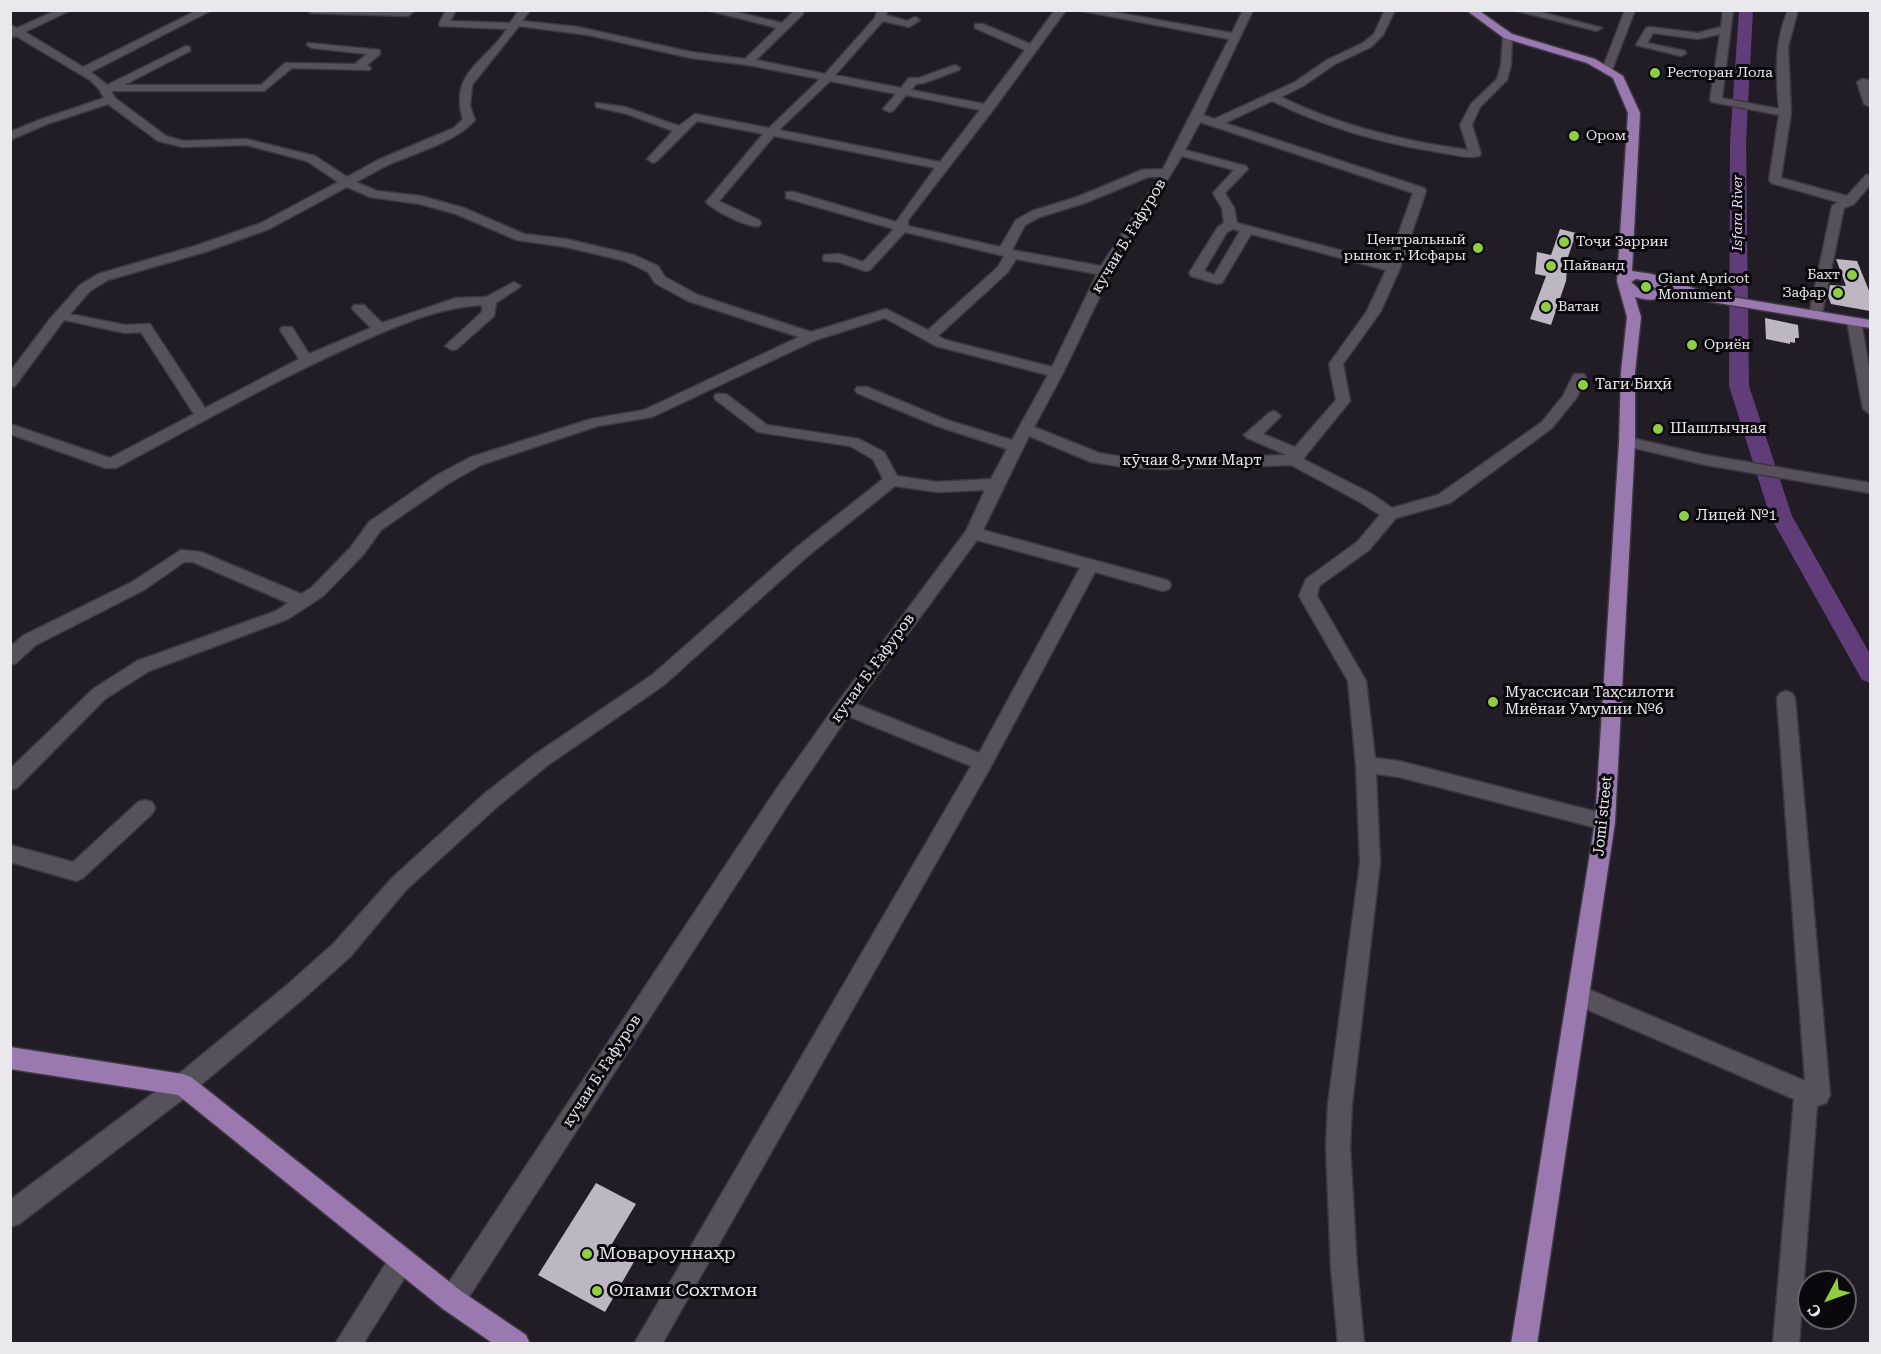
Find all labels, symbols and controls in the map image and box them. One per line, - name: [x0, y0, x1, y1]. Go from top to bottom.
- place label: Ресторан Лола: [1667, 65, 1773, 81]
- marker: Ресторан Лола: [1648, 66, 1662, 80]
- place label: Ором: [1586, 128, 1626, 144]
- marker: Ором: [1567, 129, 1581, 143]
- water label: Isfara River: [1730, 175, 1746, 251]
- street label: кучаи Б. Ғафуров: [1088, 176, 1170, 296]
- place label: Центральный рынок г. Исфары: [1344, 232, 1466, 264]
- place label: Тоҷи Заррин: [1576, 234, 1668, 250]
- marker: Тоҷи Заррин: [1557, 235, 1571, 249]
- marker: Центральный рынок г. Исфары: [1471, 241, 1485, 255]
- place label: Пайванд: [1563, 258, 1625, 274]
- marker: Пайванд: [1544, 259, 1558, 273]
- place label: Бахт: [1807, 267, 1840, 283]
- marker: Бахт: [1845, 268, 1859, 282]
- place label: Giant Apricot Monument: [1658, 271, 1749, 304]
- marker: Giant Apricot Monument: [1639, 280, 1653, 294]
- place label: Зафар: [1782, 285, 1826, 301]
- marker: Зафар: [1831, 286, 1845, 300]
- place label: Ватан: [1558, 299, 1599, 315]
- marker: Ватан: [1539, 300, 1553, 314]
- place label: Ориён: [1704, 337, 1750, 353]
- marker: Ориён: [1685, 338, 1699, 352]
- place label: Таги Биҳӣ: [1595, 376, 1672, 394]
- marker: Таги Биҳӣ: [1576, 378, 1590, 392]
- place label: Шашлычная: [1670, 420, 1767, 438]
- marker: Шашлычная: [1651, 422, 1665, 436]
- street label: кӯчаи 8-уми Март: [1122, 452, 1262, 470]
- place label: Лицей №1: [1696, 507, 1777, 525]
- marker: Лицей №1: [1677, 509, 1691, 523]
- street label: кучаи Б. Ғафуров: [828, 610, 918, 726]
- place label: Муассисаи Таҳсилоти Миёнаи Умумии №6: [1505, 684, 1674, 719]
- marker: Муассисаи Таҳсилоти Миёнаи Умумии №6: [1486, 695, 1500, 709]
- street label: Jomi street: [1590, 775, 1616, 857]
- street label: кучаи Б. Ғафуров: [559, 1012, 645, 1130]
- place label: Мовароуннаҳр: [599, 1243, 736, 1265]
- marker: Мовароуннаҳр: [580, 1247, 594, 1261]
- north arrow: [1797, 1270, 1857, 1330]
- place label: Олами Сохтмон: [609, 1280, 758, 1302]
- marker: Олами Сохтмон: [590, 1284, 604, 1298]
- text: С: [1804, 1300, 1825, 1321]

